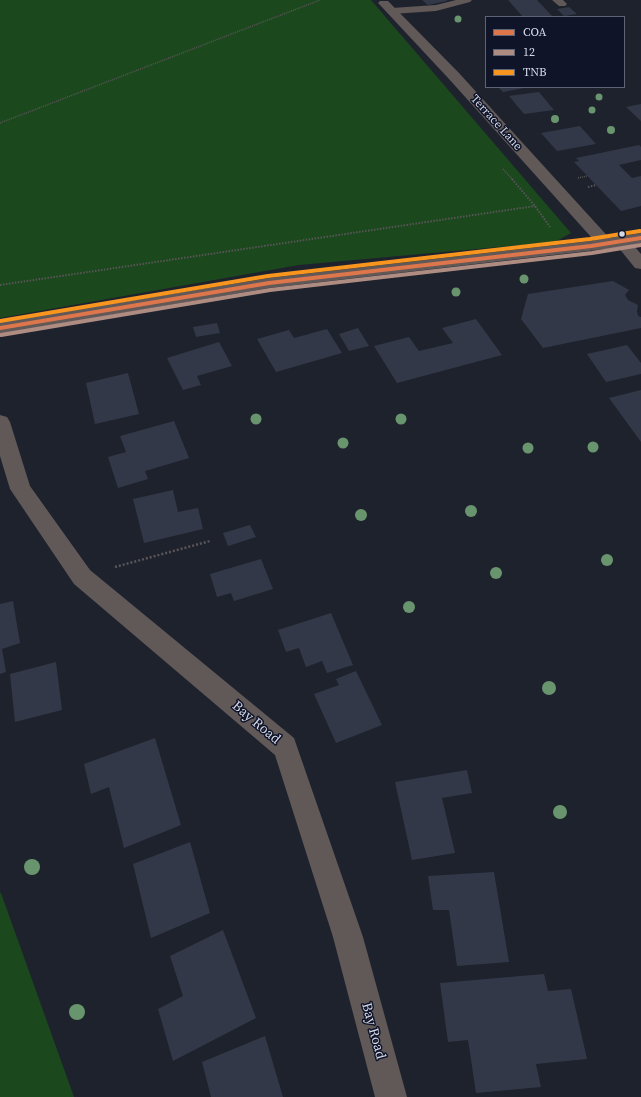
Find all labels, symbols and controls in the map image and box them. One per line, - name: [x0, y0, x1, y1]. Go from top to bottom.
- legend: [485, 16, 625, 88]
- text: COA: [523, 24, 547, 40]
- text: 12: [523, 44, 535, 60]
- text: TNB: [523, 64, 547, 80]
- street label: Terrace Lane: [467, 92, 525, 154]
- unlabelled marker: [617, 229, 627, 239]
- street label: Bay Road: [228, 698, 284, 748]
- street label: Bay Road: [357, 1001, 389, 1061]

